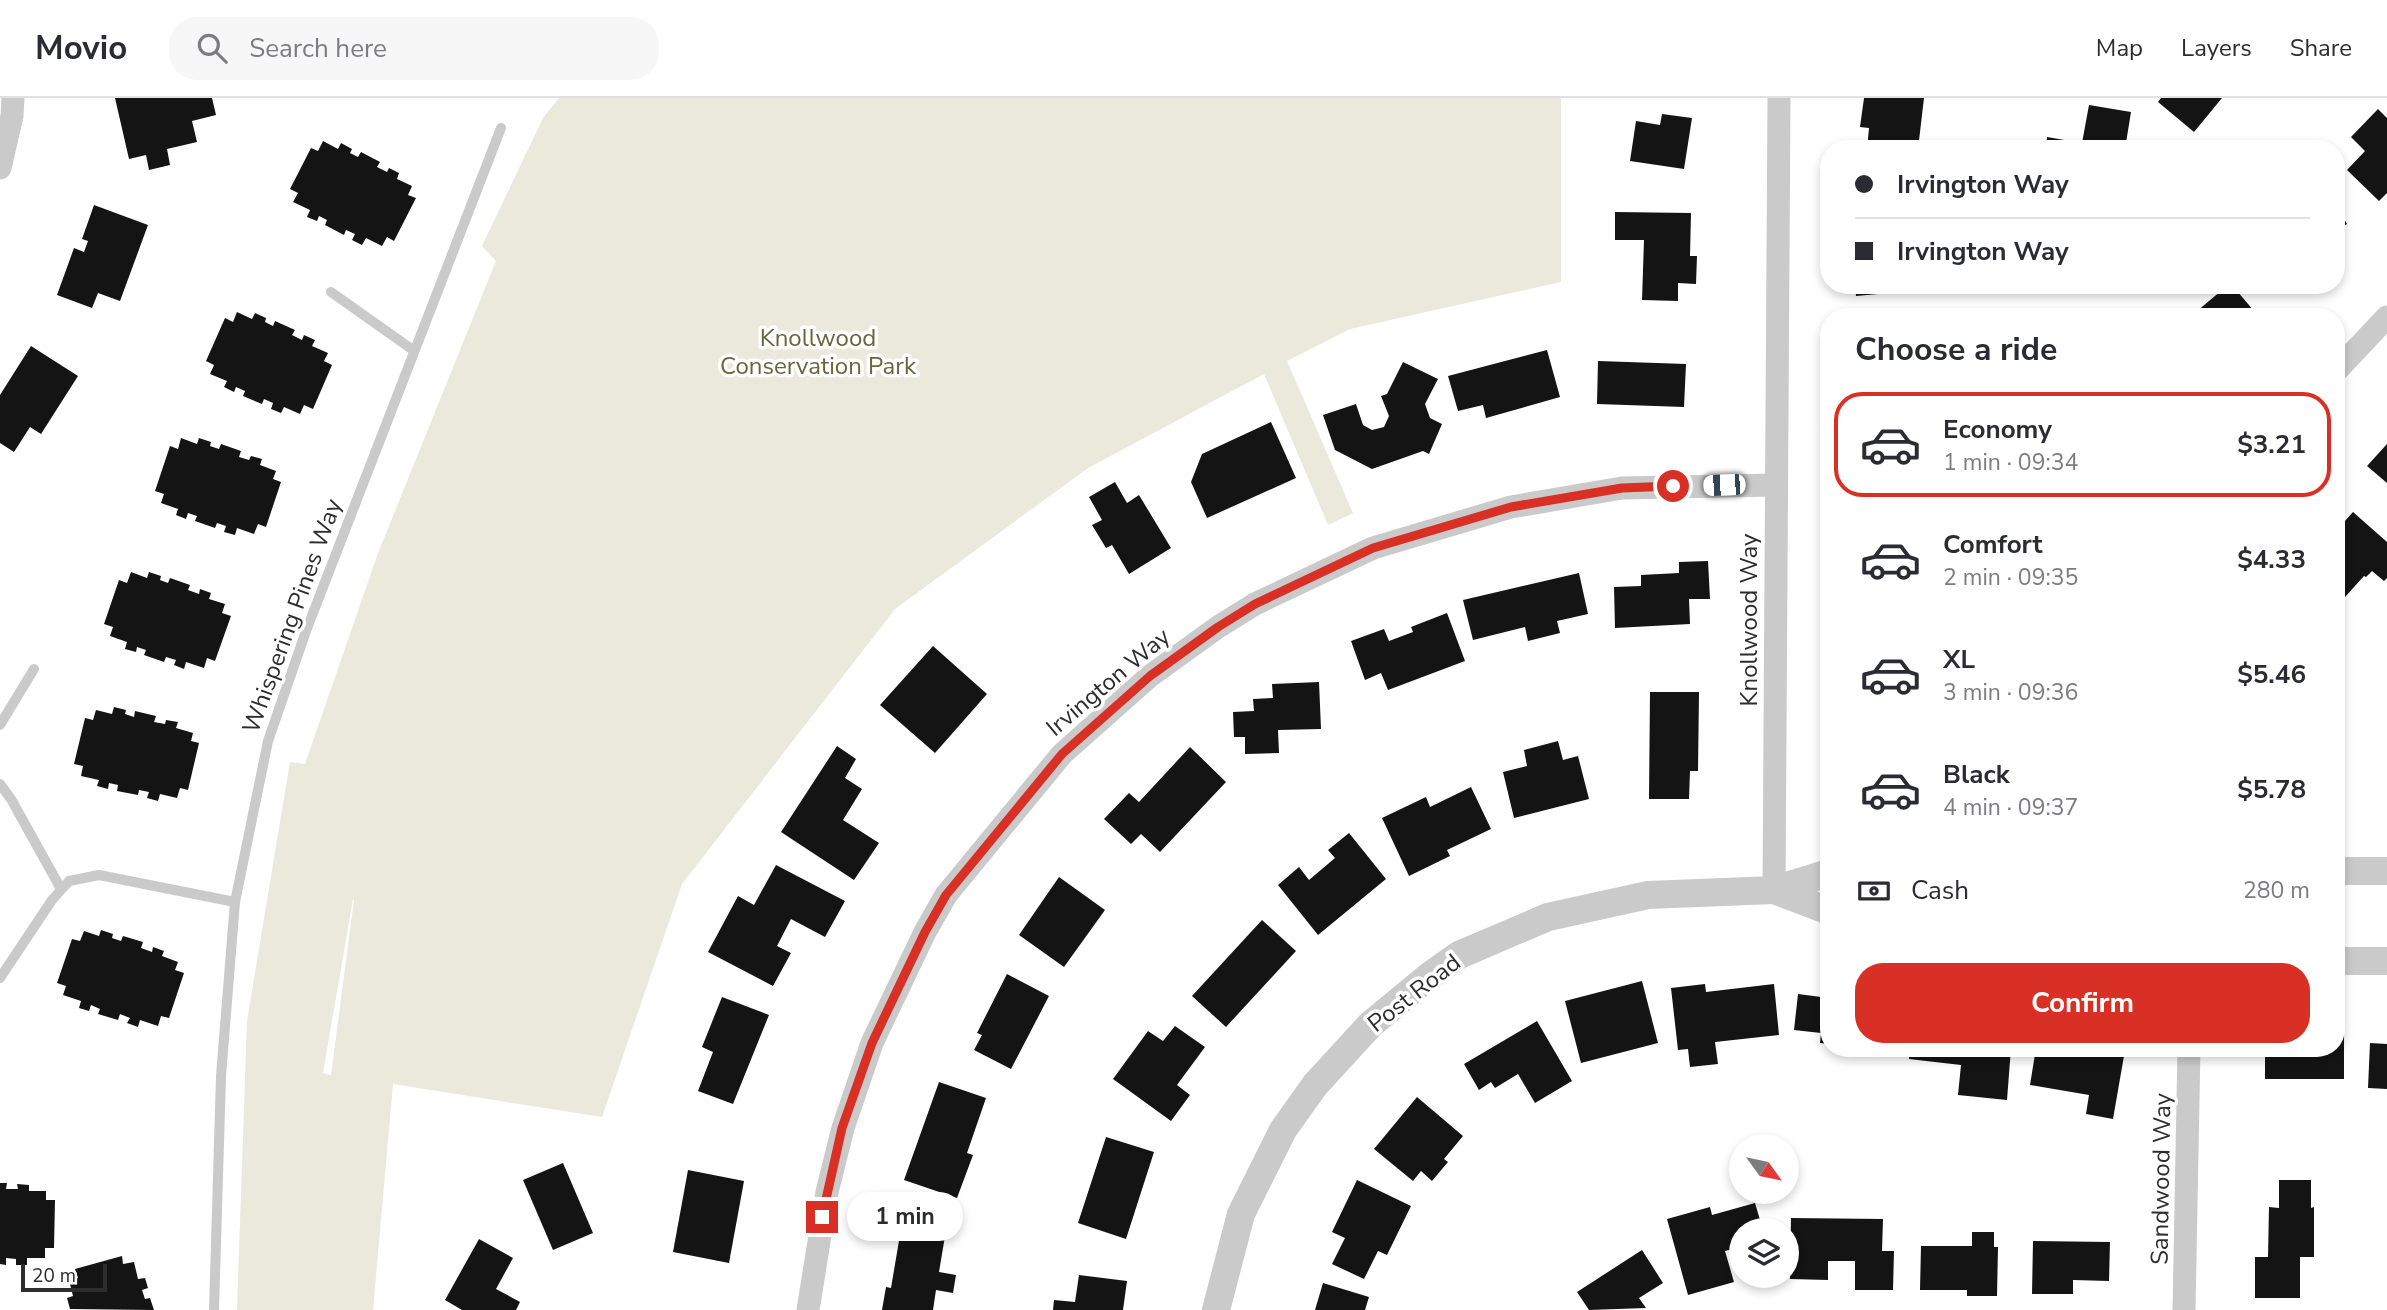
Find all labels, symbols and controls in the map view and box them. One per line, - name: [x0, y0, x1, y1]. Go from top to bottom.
- search box: [169, 17, 659, 80]
- text: Movio: [35, 26, 127, 71]
- icon: search: [193, 29, 231, 67]
- text: Search here: [249, 31, 387, 66]
- text: Map: [2096, 32, 2143, 64]
- text: Layers: [2181, 32, 2252, 64]
- text: Share: [2290, 32, 2352, 64]
- text: Irvington Way: [1897, 167, 2069, 202]
- text: Irvington Way: [1897, 234, 2069, 269]
- park label: Knollwood Conservation Park: [720, 322, 917, 382]
- text: Choose a ride: [1855, 328, 2057, 371]
- text: Economy: [1943, 412, 2052, 447]
- icon: car: [1859, 413, 1922, 476]
- text: $3.21: [2237, 427, 2306, 462]
- text: 1 min · 09:34: [1943, 447, 2078, 478]
- route start: [1657, 470, 1689, 502]
- car: [1703, 474, 1746, 496]
- street label: Whispering Pines Way: [235, 494, 349, 737]
- text: Comfort: [1943, 527, 2043, 562]
- icon: car: [1859, 528, 1922, 591]
- street label: Knollwood Way: [1733, 533, 1765, 706]
- text: $4.33: [2237, 542, 2306, 577]
- text: 2 min · 09:35: [1943, 562, 2078, 593]
- street label: Irvington Way: [1039, 620, 1177, 743]
- text: XL: [1943, 642, 1975, 677]
- icon: car: [1859, 643, 1922, 706]
- text: $5.46: [2237, 657, 2306, 692]
- text: 3 min · 09:36: [1943, 677, 2078, 708]
- text: Black: [1943, 757, 2010, 792]
- icon: car: [1859, 758, 1922, 821]
- text: $5.78: [2237, 772, 2306, 807]
- text: 4 min · 09:37: [1943, 792, 2078, 823]
- icon: cash: [1855, 872, 1893, 910]
- text: Cash: [1911, 873, 1969, 908]
- text: 280 m: [2243, 875, 2310, 906]
- street label: Post Road: [1361, 947, 1467, 1039]
- button: Confirm: [1855, 963, 2310, 1043]
- street label: Sandwood Way: [2144, 1092, 2179, 1265]
- north arrow: [1729, 1134, 1799, 1204]
- map controls: [1729, 1134, 1799, 1288]
- callout: 1 min: [846, 1192, 962, 1242]
- route end: [806, 1201, 838, 1233]
- text: 1 min: [875, 1201, 935, 1232]
- button: layers: [1729, 1218, 1799, 1288]
- scale bar: [21, 1261, 107, 1293]
- text: 20 m: [32, 1263, 76, 1289]

